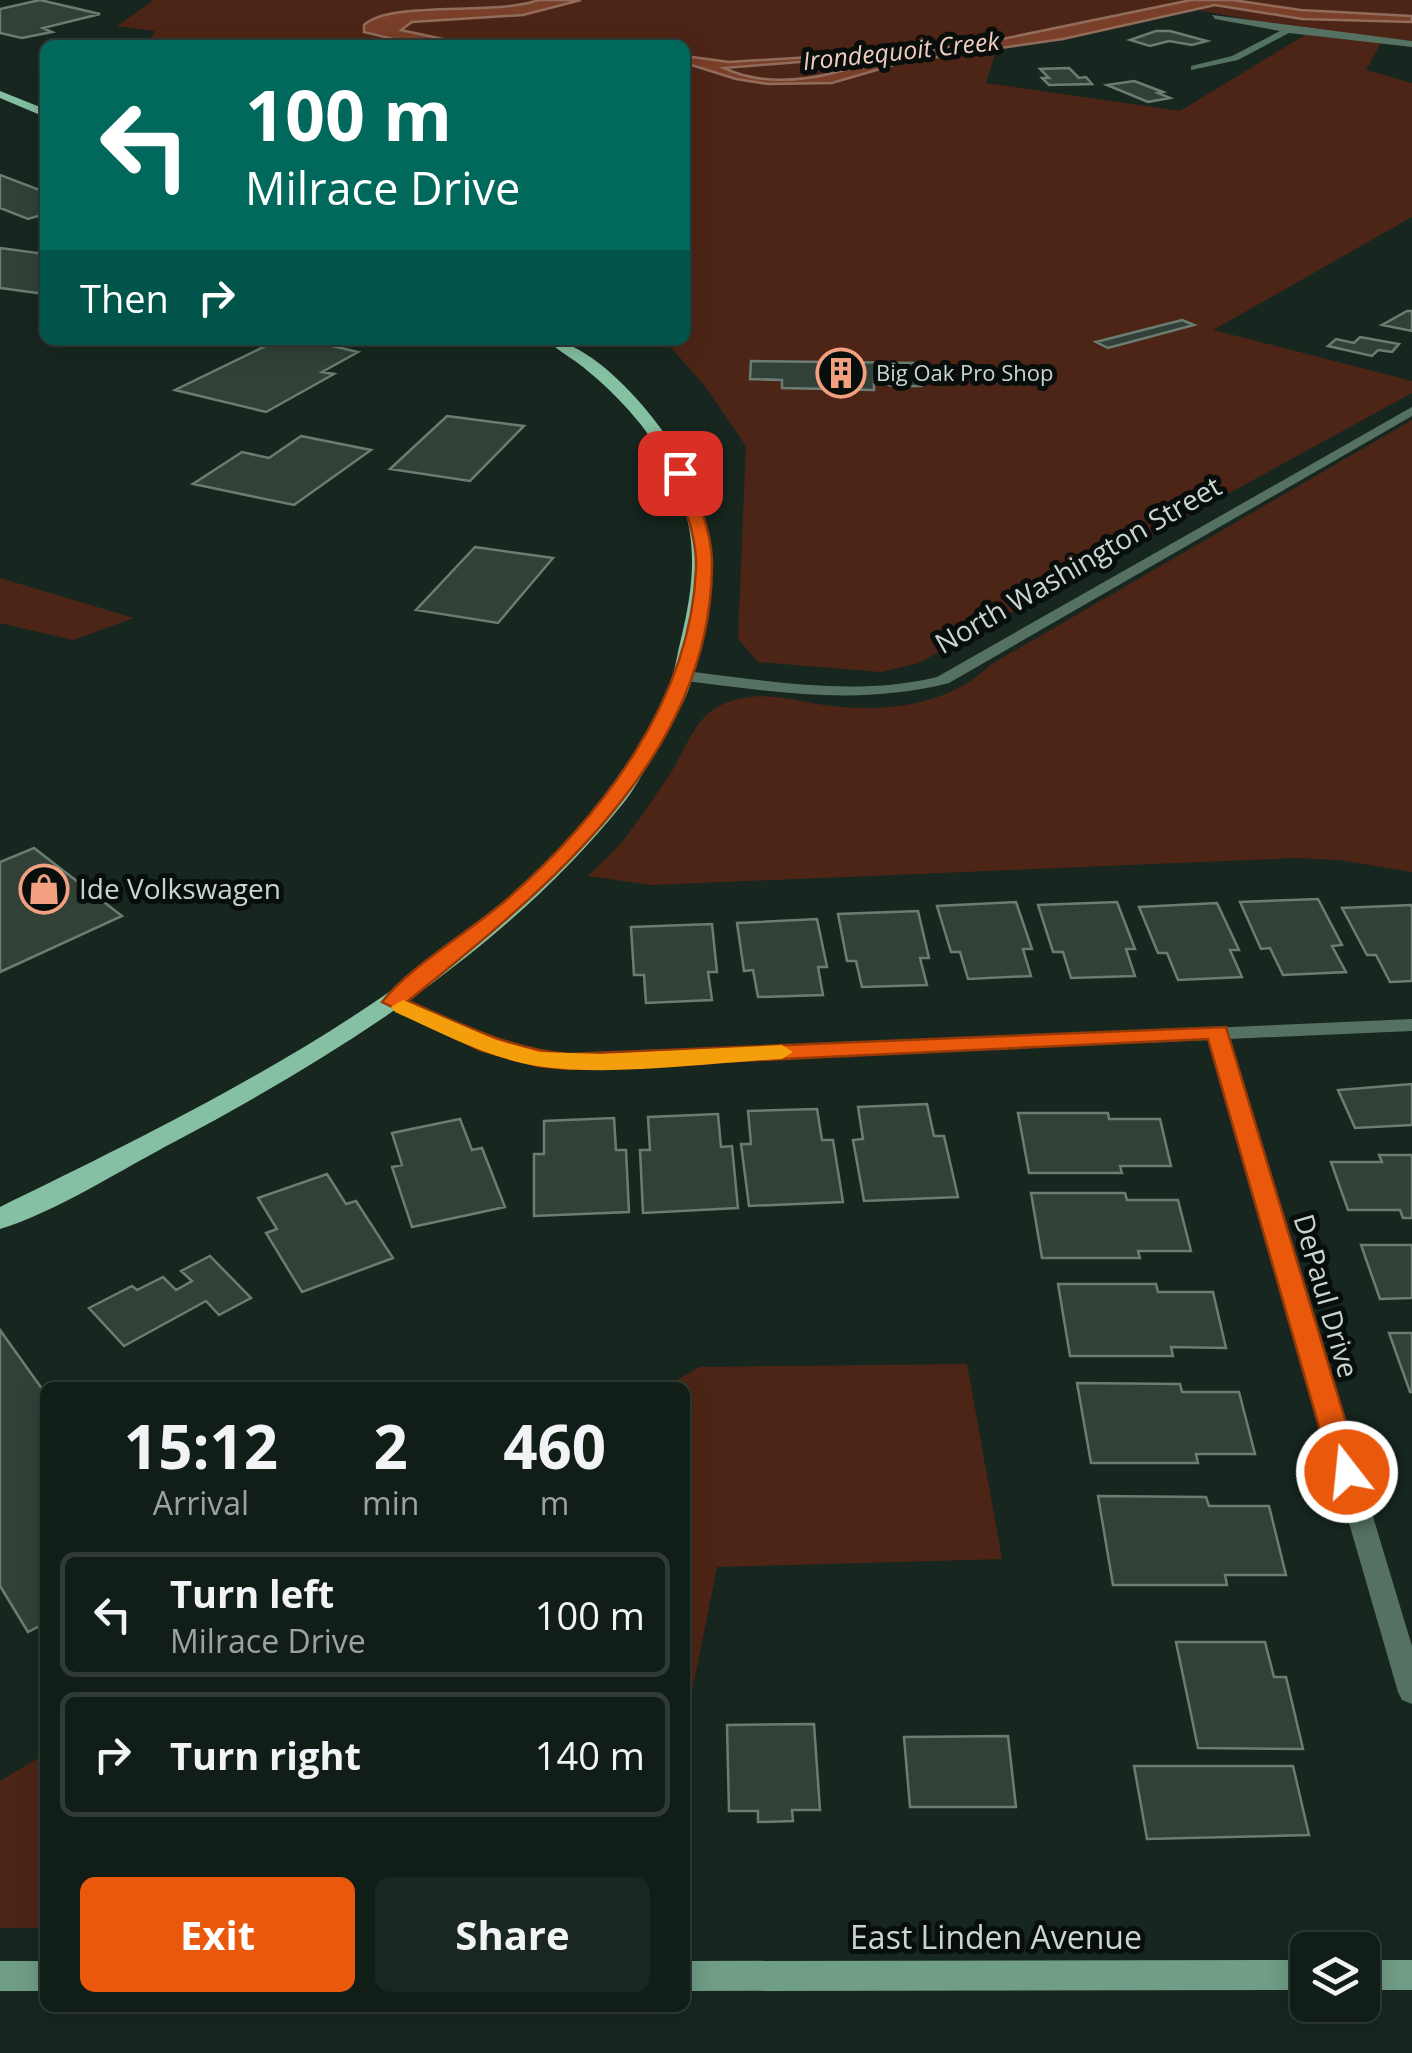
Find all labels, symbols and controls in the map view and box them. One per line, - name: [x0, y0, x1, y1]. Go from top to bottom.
- water label: Irondequoit Creek: [801, 23, 1002, 77]
- text: 100 m: [245, 66, 452, 162]
- icon: left: [80, 80, 210, 210]
- text: Milrace Drive: [245, 157, 520, 218]
- icon: right: [189, 270, 244, 325]
- text: Then: [80, 272, 169, 324]
- building icon: Big Oak Pro Shop: [815, 347, 867, 399]
- place label: Big Oak Pro Shop: [876, 357, 1053, 387]
- pin: [638, 431, 723, 516]
- icon: arrive: [653, 446, 708, 501]
- street label: North Washington Street: [927, 467, 1228, 662]
- shop icon: Ide Volkswagen: [18, 863, 70, 915]
- place label: Ide Volkswagen: [79, 869, 281, 907]
- street label: DePaul Drive: [1285, 1210, 1368, 1382]
- text: 15:12: [124, 1405, 278, 1487]
- text: 2: [374, 1405, 408, 1487]
- text: 460: [503, 1405, 606, 1487]
- position arrow: [1295, 1420, 1399, 1524]
- text: Arrival: [153, 1481, 249, 1524]
- text: min: [362, 1481, 419, 1524]
- text: m: [540, 1481, 569, 1524]
- text: Turn left: [170, 1567, 334, 1619]
- icon: left: [85, 1587, 140, 1642]
- text: 100 m: [535, 1589, 645, 1641]
- text: Milrace Drive: [170, 1619, 366, 1662]
- icon: right: [85, 1727, 140, 1782]
- text: Turn right: [170, 1729, 361, 1781]
- text: 140 m: [535, 1729, 645, 1781]
- button: Exit: [80, 1877, 355, 1992]
- button: Share: [375, 1877, 650, 1992]
- street label: East Linden Avenue: [850, 1915, 1142, 1958]
- map controls: [1290, 1932, 1380, 2022]
- button: layers: [1290, 1932, 1380, 2022]

